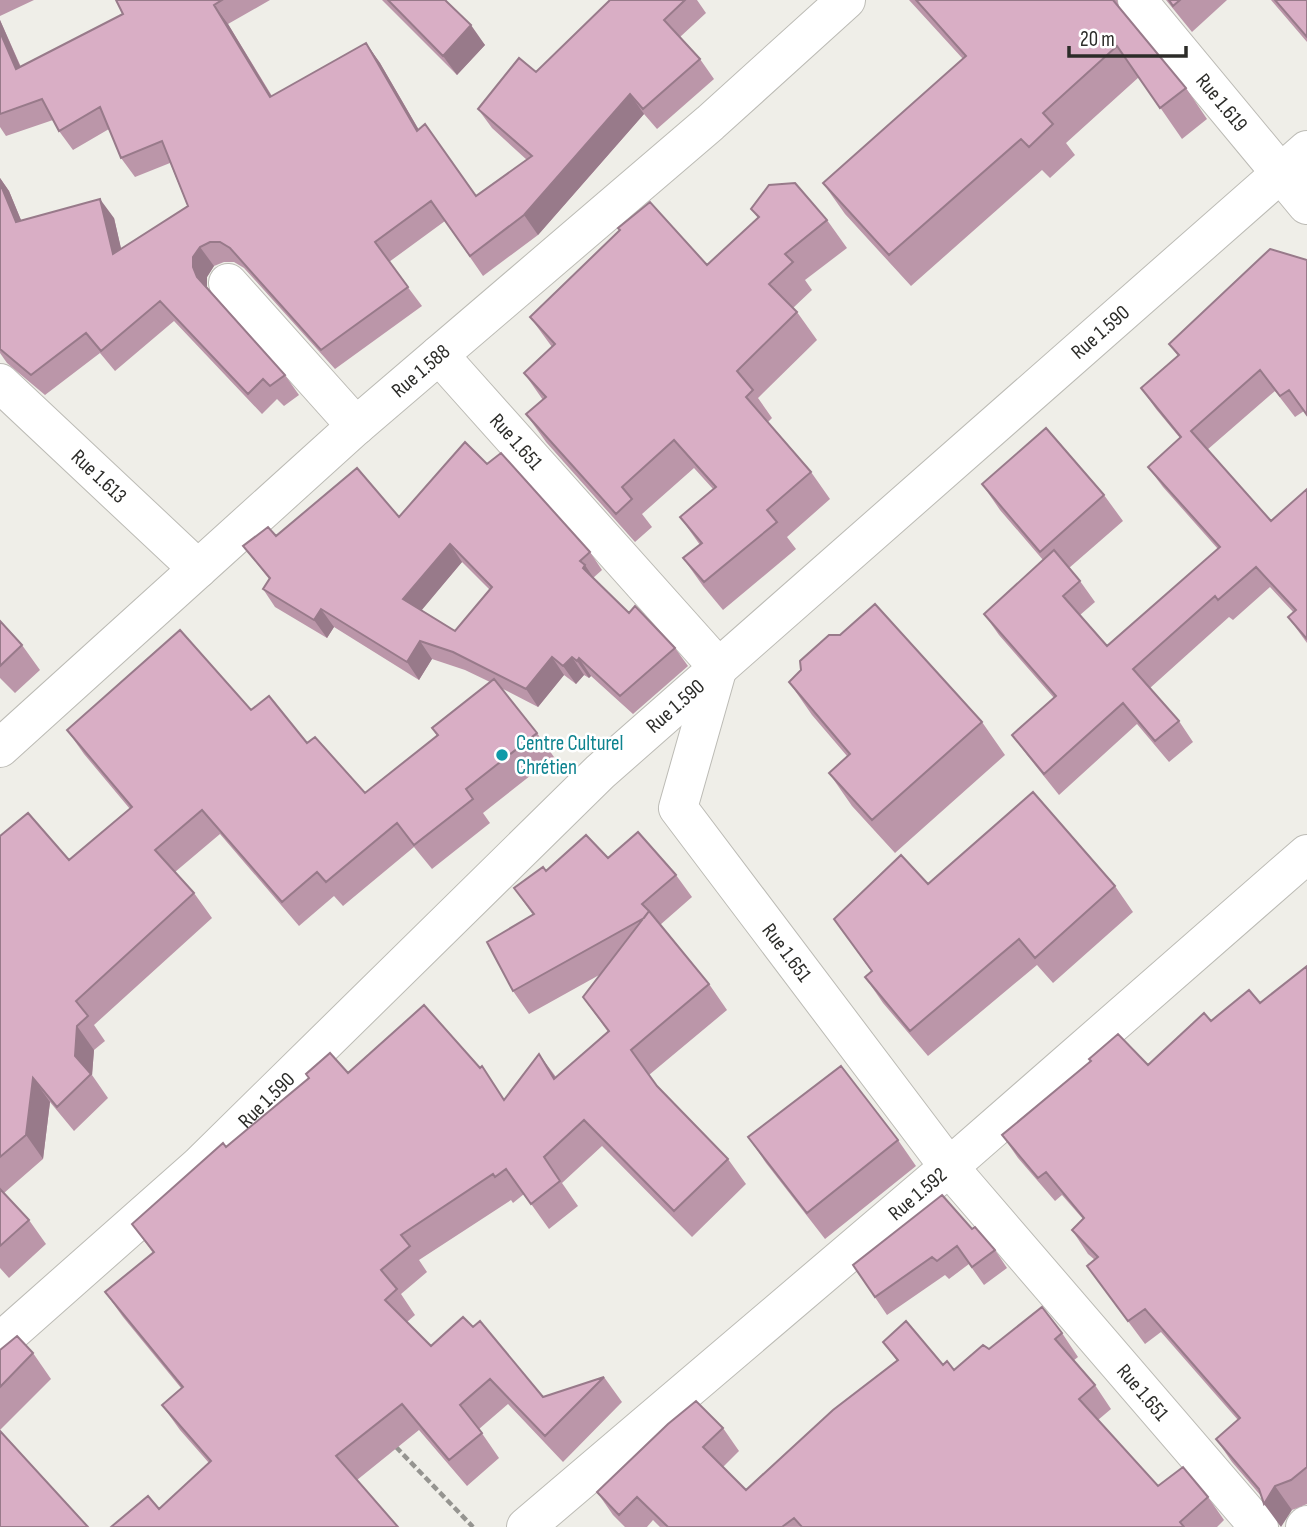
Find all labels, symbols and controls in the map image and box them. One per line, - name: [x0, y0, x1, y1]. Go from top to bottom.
- scale bar: [1069, 14, 1186, 58]
- text: 20 m: [1080, 27, 1115, 52]
- street label: Rue 1.619: [1191, 68, 1253, 136]
- street label: Rue 1.590: [1066, 300, 1134, 364]
- street label: Rue 1.588: [386, 339, 455, 403]
- street label: Rue 1.651: [485, 408, 548, 475]
- street label: Rue 1.613: [66, 444, 132, 508]
- street label: Rue 1.590: [641, 674, 709, 738]
- place label: Centre Culturel Chrétien: [516, 731, 623, 780]
- marker: Centre Culturel Chrétien: [494, 747, 510, 763]
- street label: Rue 1.651: [757, 918, 817, 987]
- street label: Rue 1.590: [233, 1067, 300, 1133]
- street label: Rue 1.592: [883, 1162, 952, 1226]
- street label: Rue 1.651: [1112, 1359, 1175, 1426]

